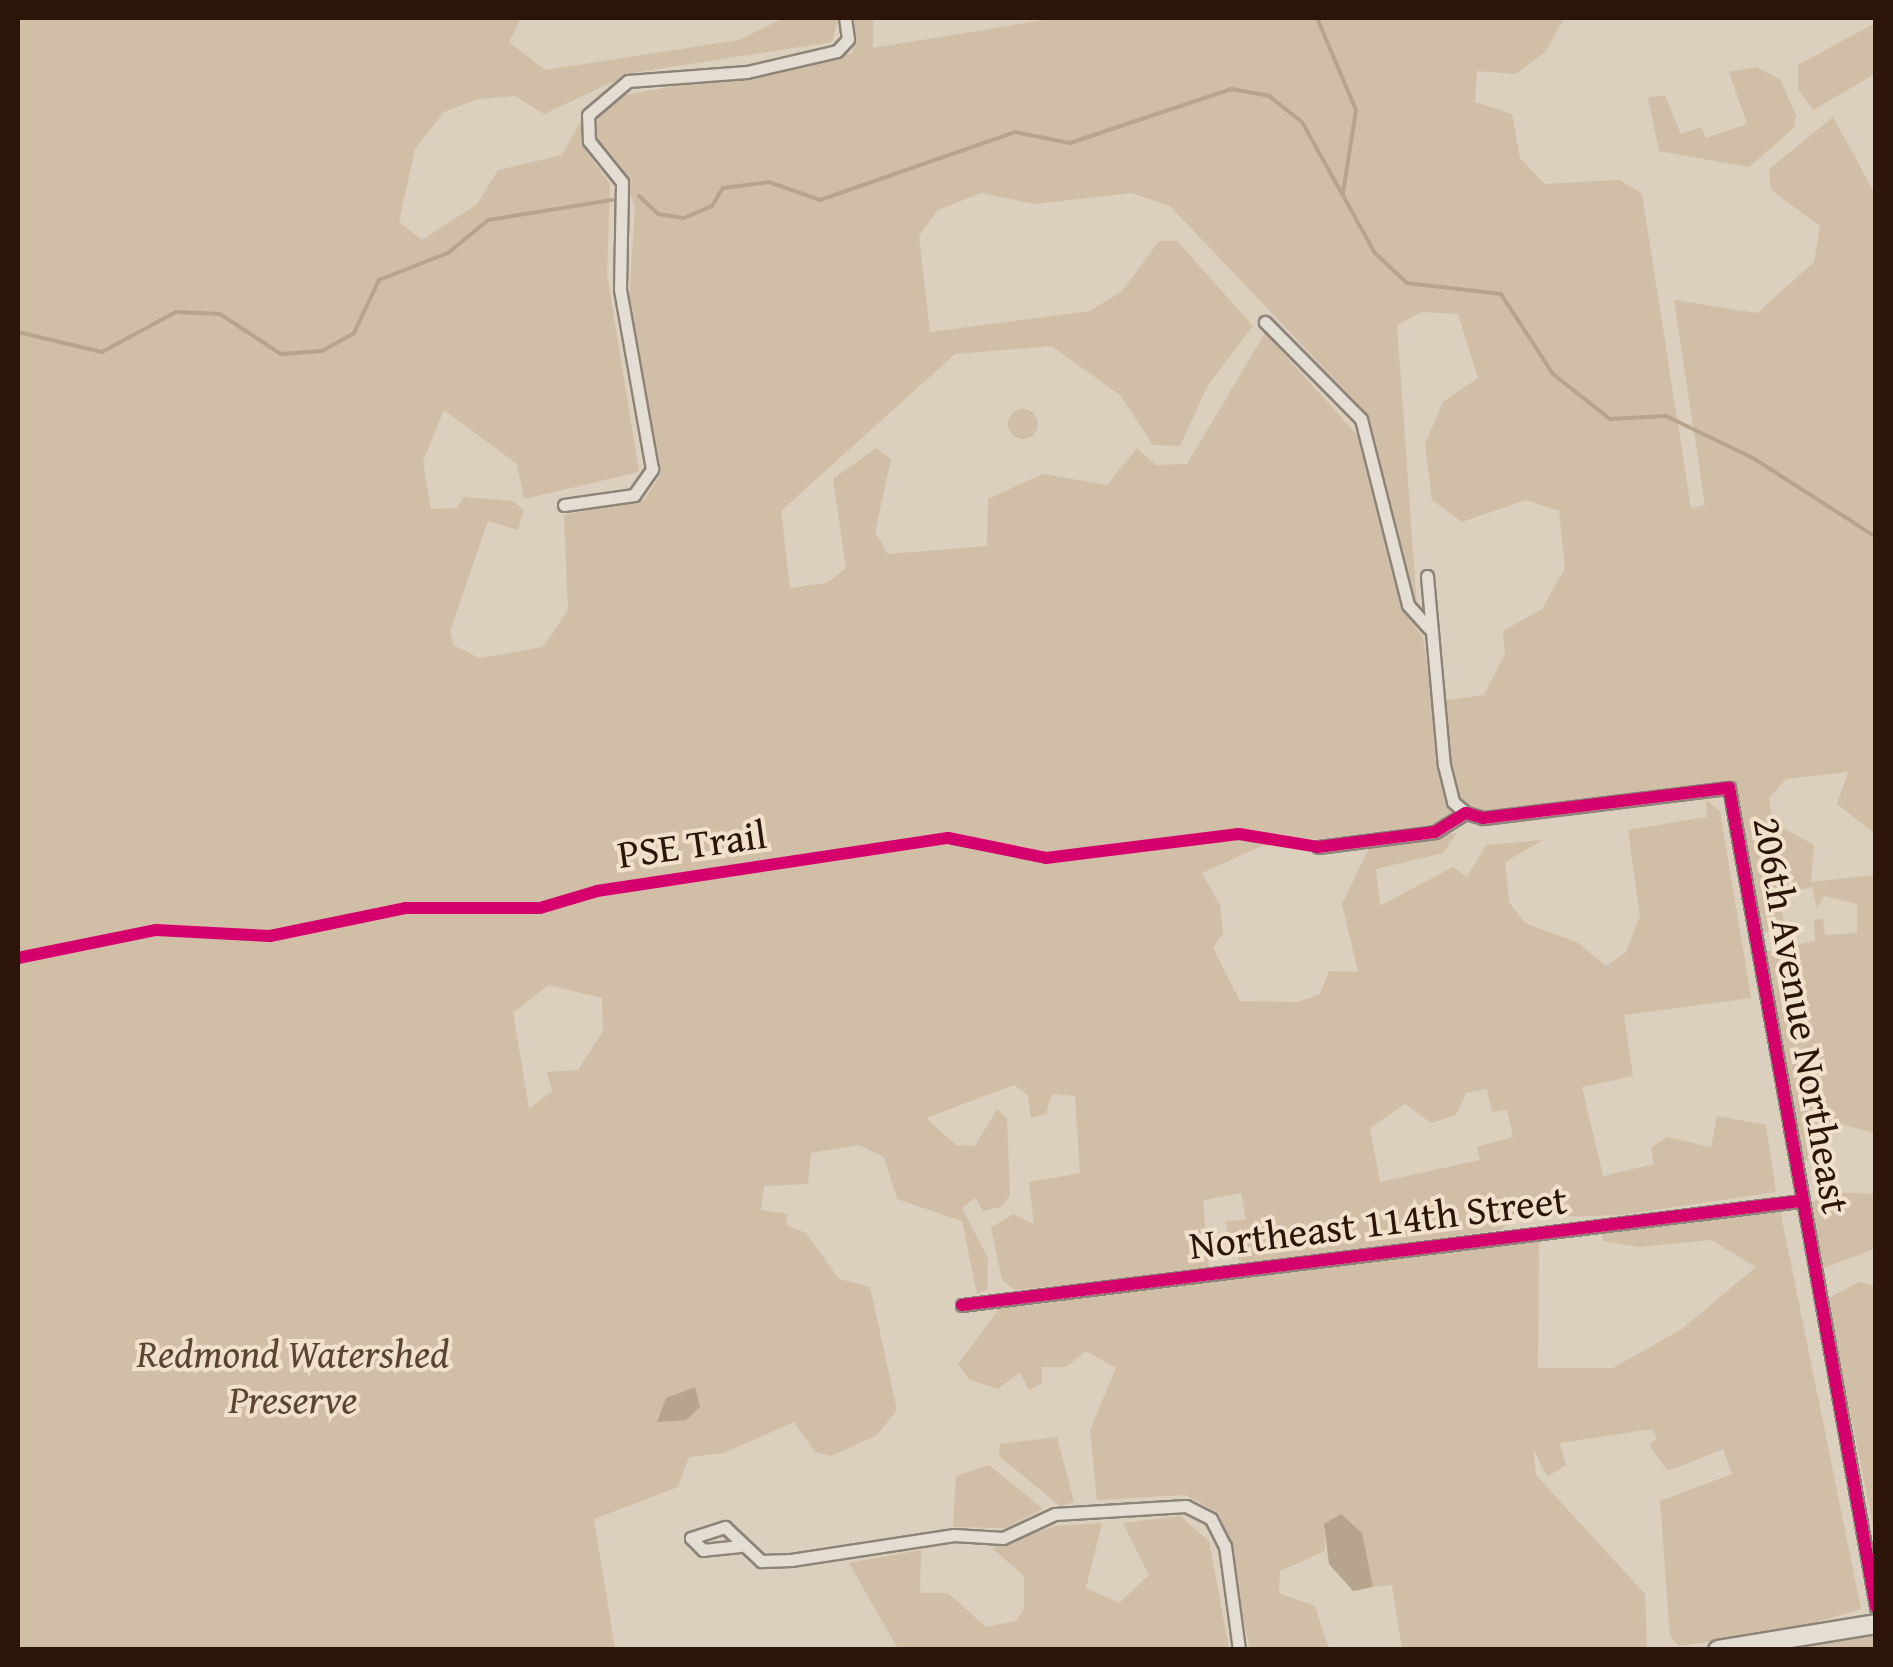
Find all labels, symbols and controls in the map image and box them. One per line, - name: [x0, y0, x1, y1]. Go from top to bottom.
- street label: PSE Trail: [614, 810, 770, 878]
- street label: 206th Avenue Northeast: [1743, 813, 1861, 1217]
- street label: Northeast 114th Street: [1186, 1175, 1570, 1269]
- park label: Redmond Watershed Preserve: [137, 1329, 449, 1423]

